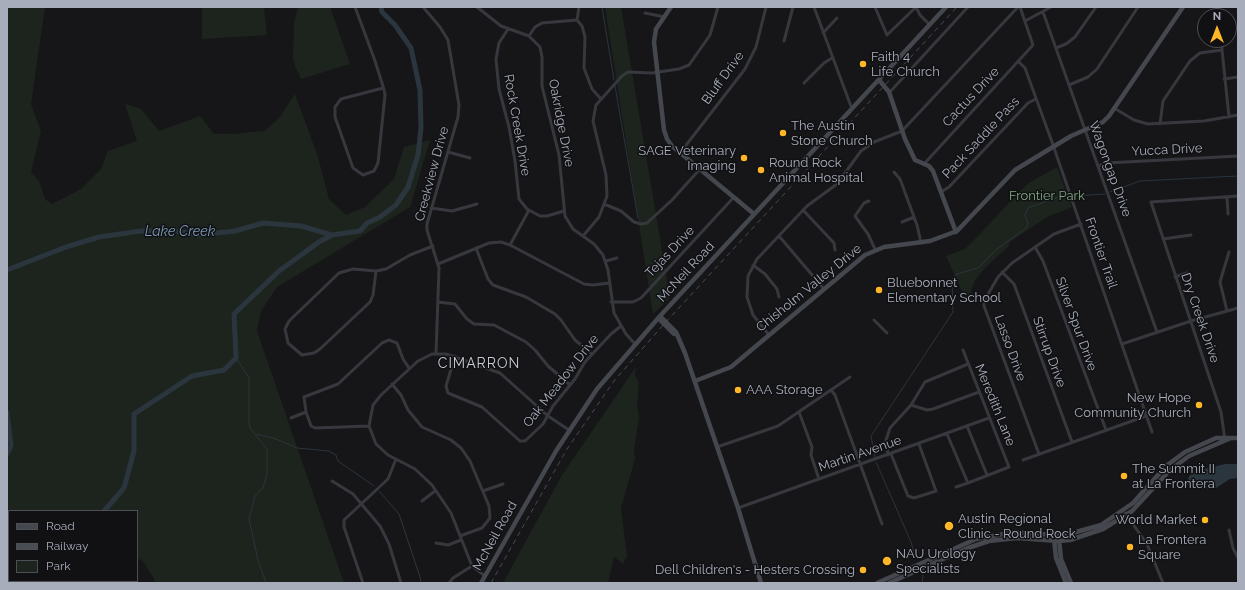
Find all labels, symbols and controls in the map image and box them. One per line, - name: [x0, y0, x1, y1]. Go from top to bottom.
- north arrow: [1197, 8, 1237, 48]
- text: N: [1213, 10, 1221, 23]
- street label: Bluff Drive: [699, 48, 747, 108]
- place label: Faith 4 Life Church: [871, 49, 940, 80]
- marker: Faith 4 Life Church: [858, 59, 868, 69]
- street label: Cactus Drive: [939, 64, 1003, 130]
- street label: Rock Creek Drive: [500, 73, 534, 177]
- street label: Oakridge Drive: [545, 78, 577, 168]
- street label: Pack Saddle Pass: [939, 94, 1023, 182]
- place label: The Austin Stone Church: [791, 118, 873, 149]
- street label: Wagongap Drive: [1085, 119, 1135, 219]
- street label: Creekview Drive: [412, 125, 452, 223]
- marker: The Austin Stone Church: [778, 128, 788, 138]
- street label: Yucca Drive: [1131, 140, 1203, 160]
- place label: SAGE Veterinary Imaging: [638, 143, 736, 174]
- marker: SAGE Veterinary Imaging: [739, 153, 749, 163]
- place label: Round Rock Animal Hospital: [769, 155, 863, 186]
- marker: Round Rock Animal Hospital: [756, 165, 766, 175]
- park label: Frontier Park: [1009, 188, 1085, 204]
- street label: Frontier Trail: [1082, 215, 1120, 291]
- street label: Tejas Drive: [642, 223, 698, 281]
- water label: Lake Creek: [145, 224, 215, 240]
- street label: McNeil Road: [654, 239, 718, 305]
- street label: Chisholm Valley Drive: [753, 241, 865, 335]
- street label: Dry Creek Drive: [1177, 271, 1223, 365]
- place label: Bluebonnet Elementary School: [887, 275, 1001, 306]
- street label: Silver Spur Drive: [1052, 275, 1100, 373]
- marker: Bluebonnet Elementary School: [874, 285, 884, 295]
- street label: Lasso Drive: [991, 313, 1029, 383]
- street label: Stirrup Drive: [1029, 314, 1069, 390]
- street label: Oak Meadow Drive: [520, 331, 602, 431]
- district label: CIMARRON: [438, 356, 520, 372]
- street label: Meredith Lane: [971, 362, 1019, 448]
- place label: AAA Storage: [746, 382, 823, 398]
- marker: AAA Storage: [733, 385, 743, 395]
- place label: New Hope Community Church: [1074, 390, 1191, 421]
- marker: New Hope Community Church: [1194, 400, 1204, 410]
- street label: Martin Avenue: [816, 433, 904, 475]
- place label: The Summit II at La Frontera: [1132, 461, 1215, 492]
- marker: The Summit II at La Frontera: [1119, 471, 1129, 481]
- street label: McNeil Road: [470, 499, 520, 573]
- legend: [8, 510, 138, 582]
- place label: Austin Regional Clinic - Round Rock: [958, 511, 1076, 542]
- place label: World Market: [1116, 512, 1197, 528]
- marker: World Market: [1200, 515, 1210, 525]
- text: Road: [46, 519, 75, 533]
- marker: Austin Regional Clinic - Round Rock: [943, 520, 955, 532]
- place label: La Frontera Square: [1138, 532, 1206, 563]
- text: Railway: [46, 539, 88, 553]
- marker: La Frontera Square: [1125, 542, 1135, 552]
- place label: NAU Urology Specialists: [896, 546, 976, 577]
- marker: NAU Urology Specialists: [881, 555, 893, 567]
- text: Park: [46, 559, 71, 573]
- place label: Dell Children's - Hesters Crossing: [655, 562, 855, 578]
- marker: Dell Children's - Hesters Crossing: [858, 565, 868, 575]

